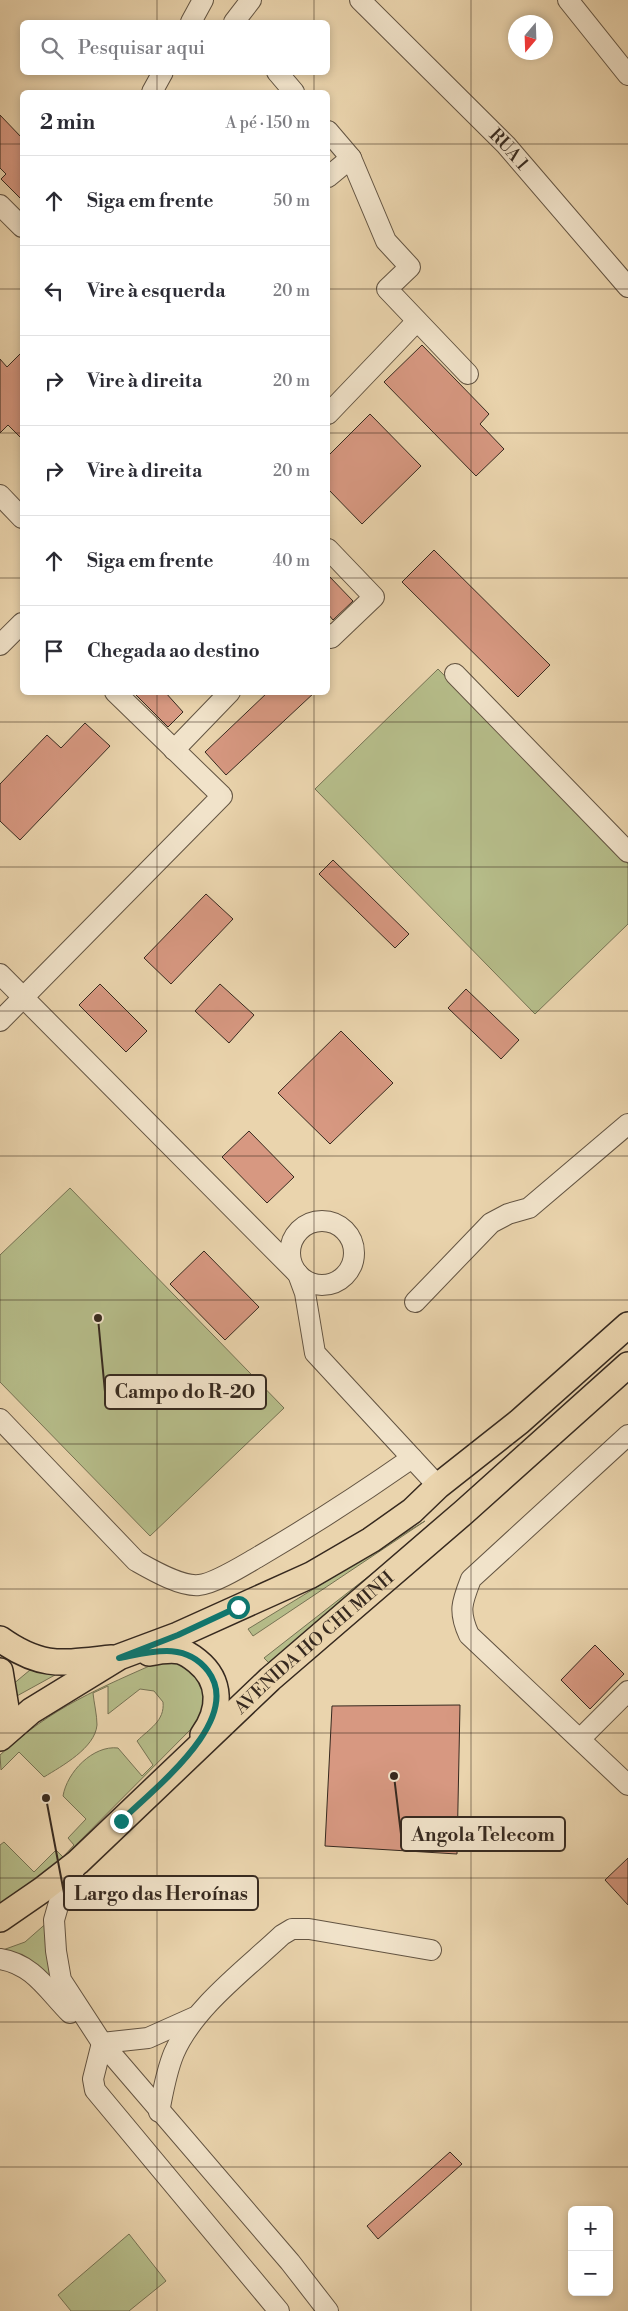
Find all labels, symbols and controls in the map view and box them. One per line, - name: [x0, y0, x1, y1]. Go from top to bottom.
- north arrow: [508, 15, 553, 60]
- search box: [20, 20, 330, 75]
- icon: search: [38, 34, 66, 62]
- text: Pesquisar aqui: [78, 36, 205, 60]
- text: 2 min: [40, 110, 95, 136]
- text: A pé · 150 m: [226, 113, 310, 133]
- street label: RUA 1: [484, 123, 534, 175]
- icon: ahead: [40, 187, 68, 215]
- text: Siga em frente: [87, 189, 214, 213]
- text: 50 m: [273, 191, 310, 211]
- icon: left: [40, 277, 68, 305]
- text: Vire à esquerda: [87, 279, 226, 303]
- text: 20 m: [273, 281, 310, 301]
- icon: right: [40, 367, 68, 395]
- text: Vire à direita: [87, 369, 202, 393]
- text: 20 m: [273, 371, 310, 391]
- icon: right: [40, 457, 68, 485]
- text: Vire à direita: [87, 459, 202, 483]
- text: 20 m: [273, 461, 310, 481]
- icon: ahead: [40, 547, 68, 575]
- text: Siga em frente: [87, 549, 214, 573]
- text: 40 m: [273, 551, 310, 571]
- icon: arrive: [40, 637, 68, 665]
- text: Chegada ao destino: [87, 639, 260, 663]
- callout: Campo do R-20: [105, 1375, 266, 1409]
- text: Campo do R-20: [115, 1380, 255, 1404]
- street label: AVENIDA HO CHI MINH: [228, 1566, 399, 1719]
- route start: [227, 1596, 250, 1619]
- route end: [110, 1810, 133, 1833]
- callout: Angola Telecom: [401, 1817, 565, 1851]
- text: Angola Telecom: [410, 1823, 555, 1847]
- callout: Largo das Heroínas: [64, 1876, 258, 1910]
- text: Largo das Heroínas: [74, 1882, 248, 1906]
- map controls: [568, 2206, 613, 2296]
- button: +: [568, 2206, 613, 2251]
- button: −: [568, 2251, 613, 2296]

